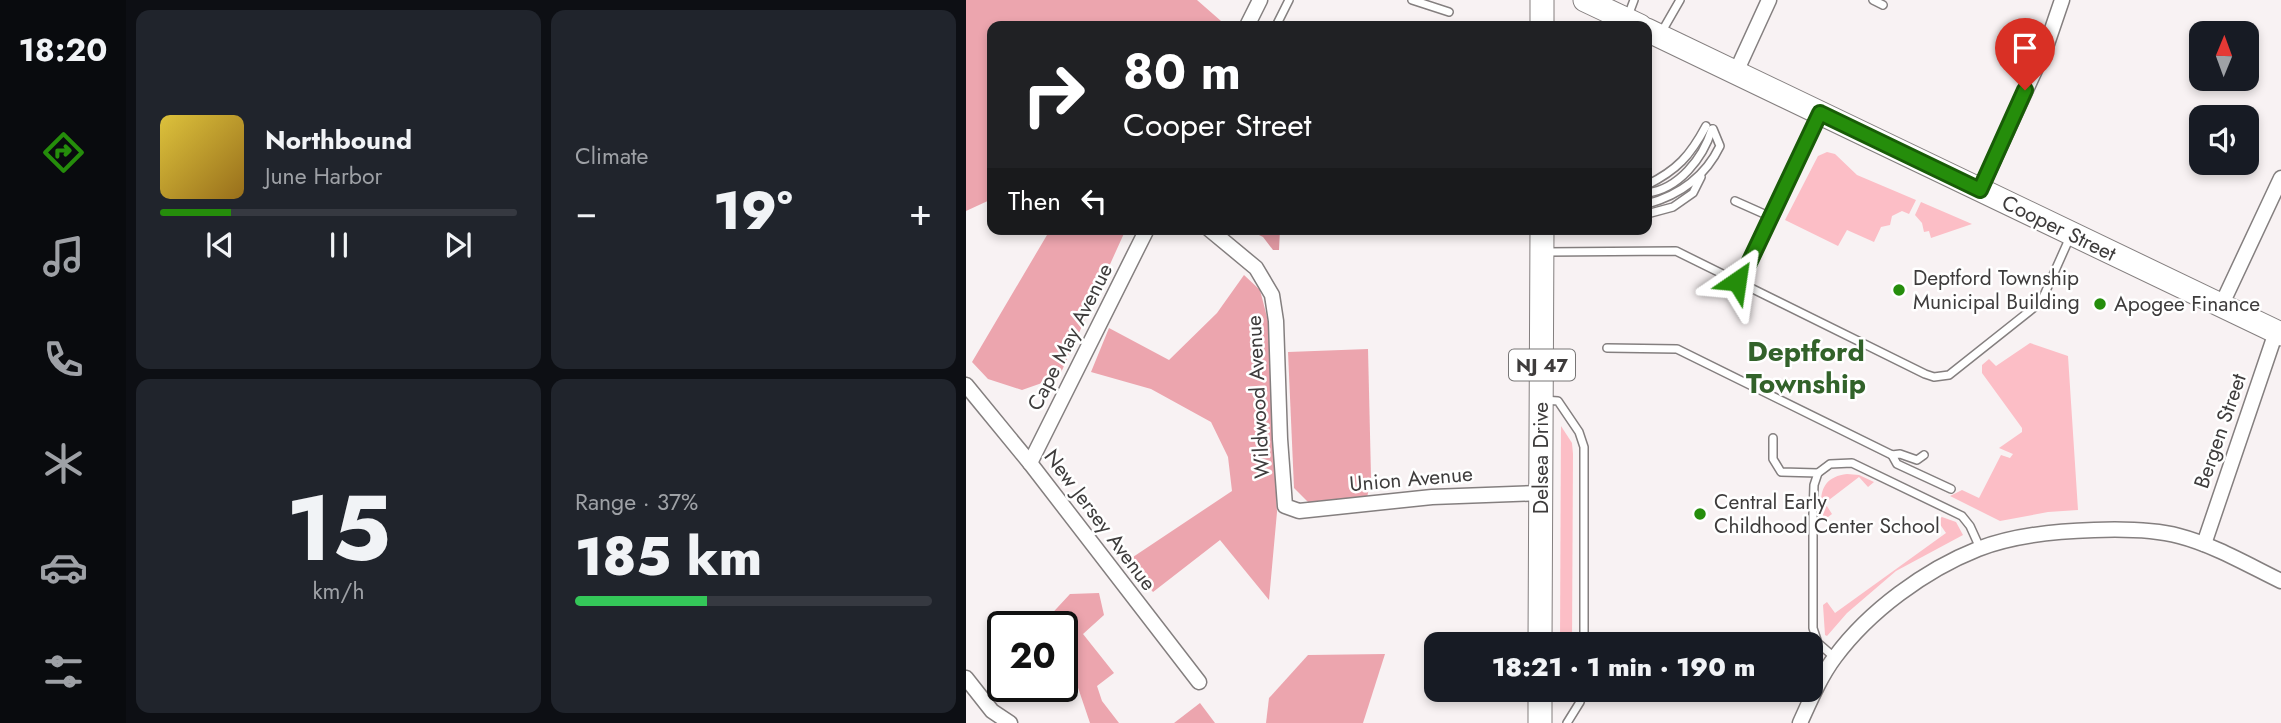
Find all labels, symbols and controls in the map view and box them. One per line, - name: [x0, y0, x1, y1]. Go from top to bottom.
- pin: [1995, 18, 2055, 90]
- north arrow: [2189, 21, 2259, 91]
- map controls: [2189, 21, 2259, 175]
- text: 18:20: [19, 27, 107, 73]
- icon: arrive: [2006, 29, 2044, 67]
- text: 80 m: [1123, 37, 1241, 107]
- icon: right: [1008, 49, 1099, 140]
- text: Cooper Street: [1123, 102, 1312, 148]
- button: sound: [2189, 105, 2259, 175]
- text: Northbound: [265, 121, 412, 159]
- icon: directions: [39, 128, 88, 177]
- text: Climate: [575, 139, 648, 173]
- text: June Harbor: [265, 159, 382, 193]
- text: 19°: [713, 173, 793, 249]
- text: Then: [1008, 182, 1061, 220]
- icon: left: [1075, 182, 1113, 220]
- text: −: [575, 184, 597, 239]
- text: +: [909, 184, 932, 239]
- street label: Cooper Street: [1997, 187, 2121, 269]
- icon: previous: [201, 226, 239, 264]
- icon: pause: [320, 226, 358, 264]
- icon: next: [439, 226, 477, 264]
- icon: music: [39, 232, 88, 281]
- position arrow: [1700, 244, 1774, 318]
- street label: Cape May Avenue: [1020, 258, 1120, 416]
- place label: Deptford Township Municipal Building: [1913, 263, 2080, 317]
- marker: Deptford Township Municipal Building: [1891, 282, 1907, 298]
- place label: Apogee Finance: [2114, 289, 2260, 319]
- marker: Apogee Finance: [2092, 296, 2108, 312]
- street label: Wildwood Avenue: [1239, 314, 1277, 479]
- district label: Deptford Township: [1746, 331, 1866, 404]
- icon: phone: [39, 335, 88, 384]
- road number: NJ 47: [1509, 350, 1575, 380]
- street label: Bergen Street: [2186, 370, 2254, 492]
- street label: Delsea Drive: [1526, 402, 1556, 514]
- icon: climate: [39, 439, 88, 488]
- street label: New Jersey Avenue: [1037, 443, 1163, 597]
- street label: Union Avenue: [1348, 459, 1474, 499]
- text: 15: [286, 463, 391, 594]
- text: Range · 37%: [575, 485, 698, 519]
- place label: Central Early Childhood Center School: [1714, 487, 1940, 541]
- marker: Central Early Childhood Center School: [1692, 506, 1708, 522]
- text: 185 km: [575, 519, 762, 595]
- icon: car: [39, 543, 88, 592]
- text: km/h: [313, 574, 364, 608]
- speed limit sign: 20: [987, 611, 1078, 702]
- icon: filters: [39, 647, 88, 696]
- text: 18:21 · 1 min · 190 m: [1492, 648, 1755, 686]

